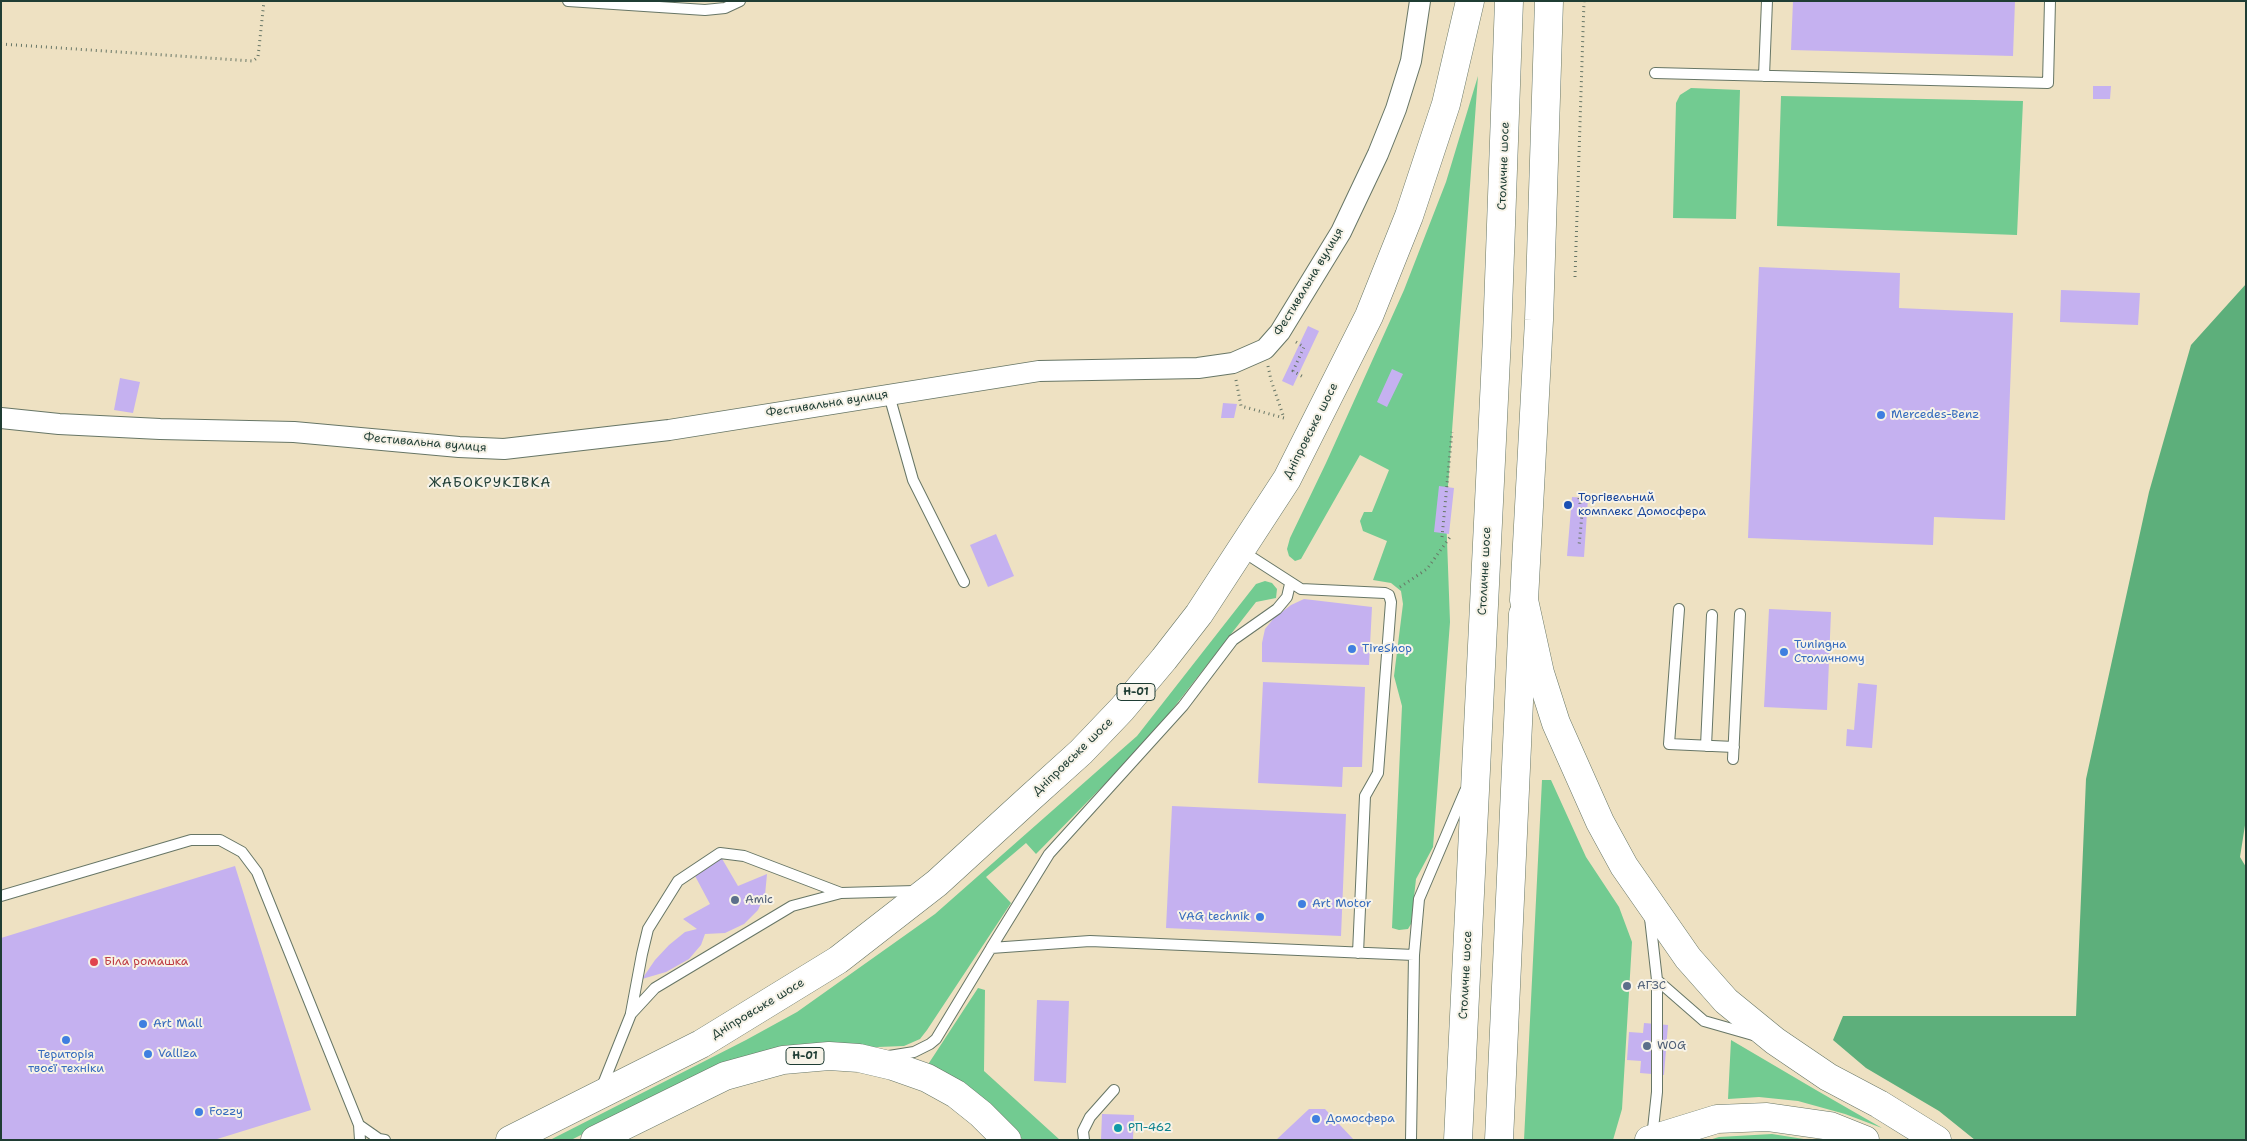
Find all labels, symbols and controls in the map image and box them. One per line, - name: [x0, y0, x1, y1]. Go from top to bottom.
- street label: Столичне шосе: [1495, 121, 1513, 211]
- street label: Фестивальна вулиця: [1271, 225, 1347, 339]
- street label: Дніпровське шосе: [1281, 381, 1341, 481]
- street label: Фестивальна вулиця: [765, 387, 889, 421]
- place label: Mercedes-Benz: [1891, 408, 1979, 422]
- marker: Mercedes-Benz: [1875, 409, 1887, 421]
- street label: Фестивальна вулиця: [363, 430, 487, 456]
- district label: ЖАБОКРУКІВКА: [427, 475, 553, 491]
- place label: Торгівельний комплекс Домосфера: [1578, 491, 1706, 519]
- marker: Торгівельний комплекс Домосфера: [1562, 499, 1574, 511]
- street label: Столичне шосе: [1475, 526, 1495, 616]
- place label: Tuningна Столичному: [1794, 638, 1865, 666]
- place label: TireShop: [1362, 642, 1412, 656]
- marker: TireShop: [1346, 643, 1358, 655]
- marker: Tuningна Столичному: [1778, 646, 1790, 658]
- road number: Н-01: [1117, 684, 1155, 700]
- street label: Дніпровське шосе: [1030, 715, 1116, 799]
- place label: Amic: [745, 893, 773, 907]
- marker: Amic: [729, 894, 741, 906]
- place label: Art Motor: [1312, 897, 1372, 911]
- marker: Art Motor: [1296, 898, 1308, 910]
- place label: VAG technik: [1179, 910, 1250, 924]
- marker: VAG technik: [1254, 911, 1266, 923]
- street label: Столичне шосе: [1456, 930, 1476, 1020]
- place label: Біла ромашка: [104, 955, 188, 969]
- marker: Біла ромашка: [88, 956, 100, 968]
- street label: Дніпровське шосе: [709, 976, 807, 1042]
- place label: АГЗС: [1637, 979, 1666, 993]
- marker: АГЗС: [1621, 980, 1633, 992]
- place label: Art Mall: [153, 1017, 202, 1031]
- marker: Art Mall: [137, 1018, 149, 1030]
- marker: Територія твоєї техніки: [60, 1034, 72, 1046]
- place label: WOG: [1657, 1039, 1686, 1053]
- marker: WOG: [1641, 1040, 1653, 1052]
- place label: Valliza: [158, 1047, 197, 1061]
- place label: Територія твоєї техніки: [28, 1048, 104, 1076]
- marker: Valliza: [142, 1048, 154, 1060]
- road number: Н-01: [786, 1048, 824, 1064]
- place label: Fozzy: [209, 1105, 243, 1119]
- marker: Fozzy: [193, 1106, 205, 1118]
- place label: Домосфера: [1326, 1112, 1395, 1126]
- marker: Домосфера: [1310, 1113, 1322, 1125]
- place label: РП-462: [1128, 1121, 1172, 1135]
- marker: РП-462: [1112, 1122, 1124, 1134]

